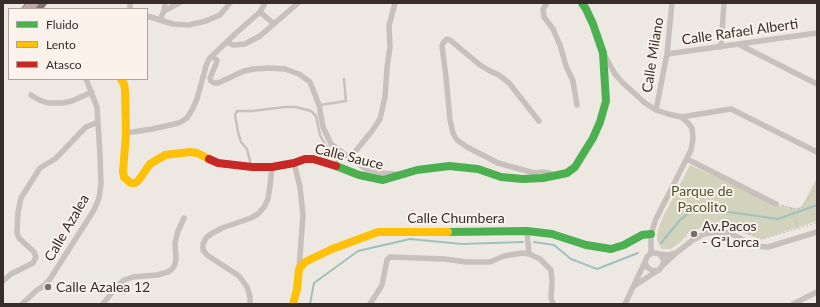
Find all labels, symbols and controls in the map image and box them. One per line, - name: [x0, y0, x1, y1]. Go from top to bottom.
- legend: [8, 8, 148, 80]
- street label: Calle Milano: [639, 16, 667, 94]
- street label: Calle Rafael Alberti: [681, 16, 799, 48]
- text: Fluido: [46, 17, 79, 32]
- text: Lento: [46, 37, 76, 52]
- text: Atasco: [46, 57, 82, 72]
- street label: Calle Sauce: [313, 140, 385, 174]
- park label: Parque de Pacolito: [671, 183, 733, 216]
- street label: Calle Azalea: [41, 192, 93, 264]
- street label: Calle Chumbera: [407, 210, 505, 226]
- place label: Av.Pacos - GªLorca: [702, 218, 759, 250]
- marker: Av.Pacos - GªLorca: [689, 229, 699, 239]
- place label: Calle Azalea 12: [56, 279, 150, 295]
- marker: Calle Azalea 12: [43, 282, 53, 292]

